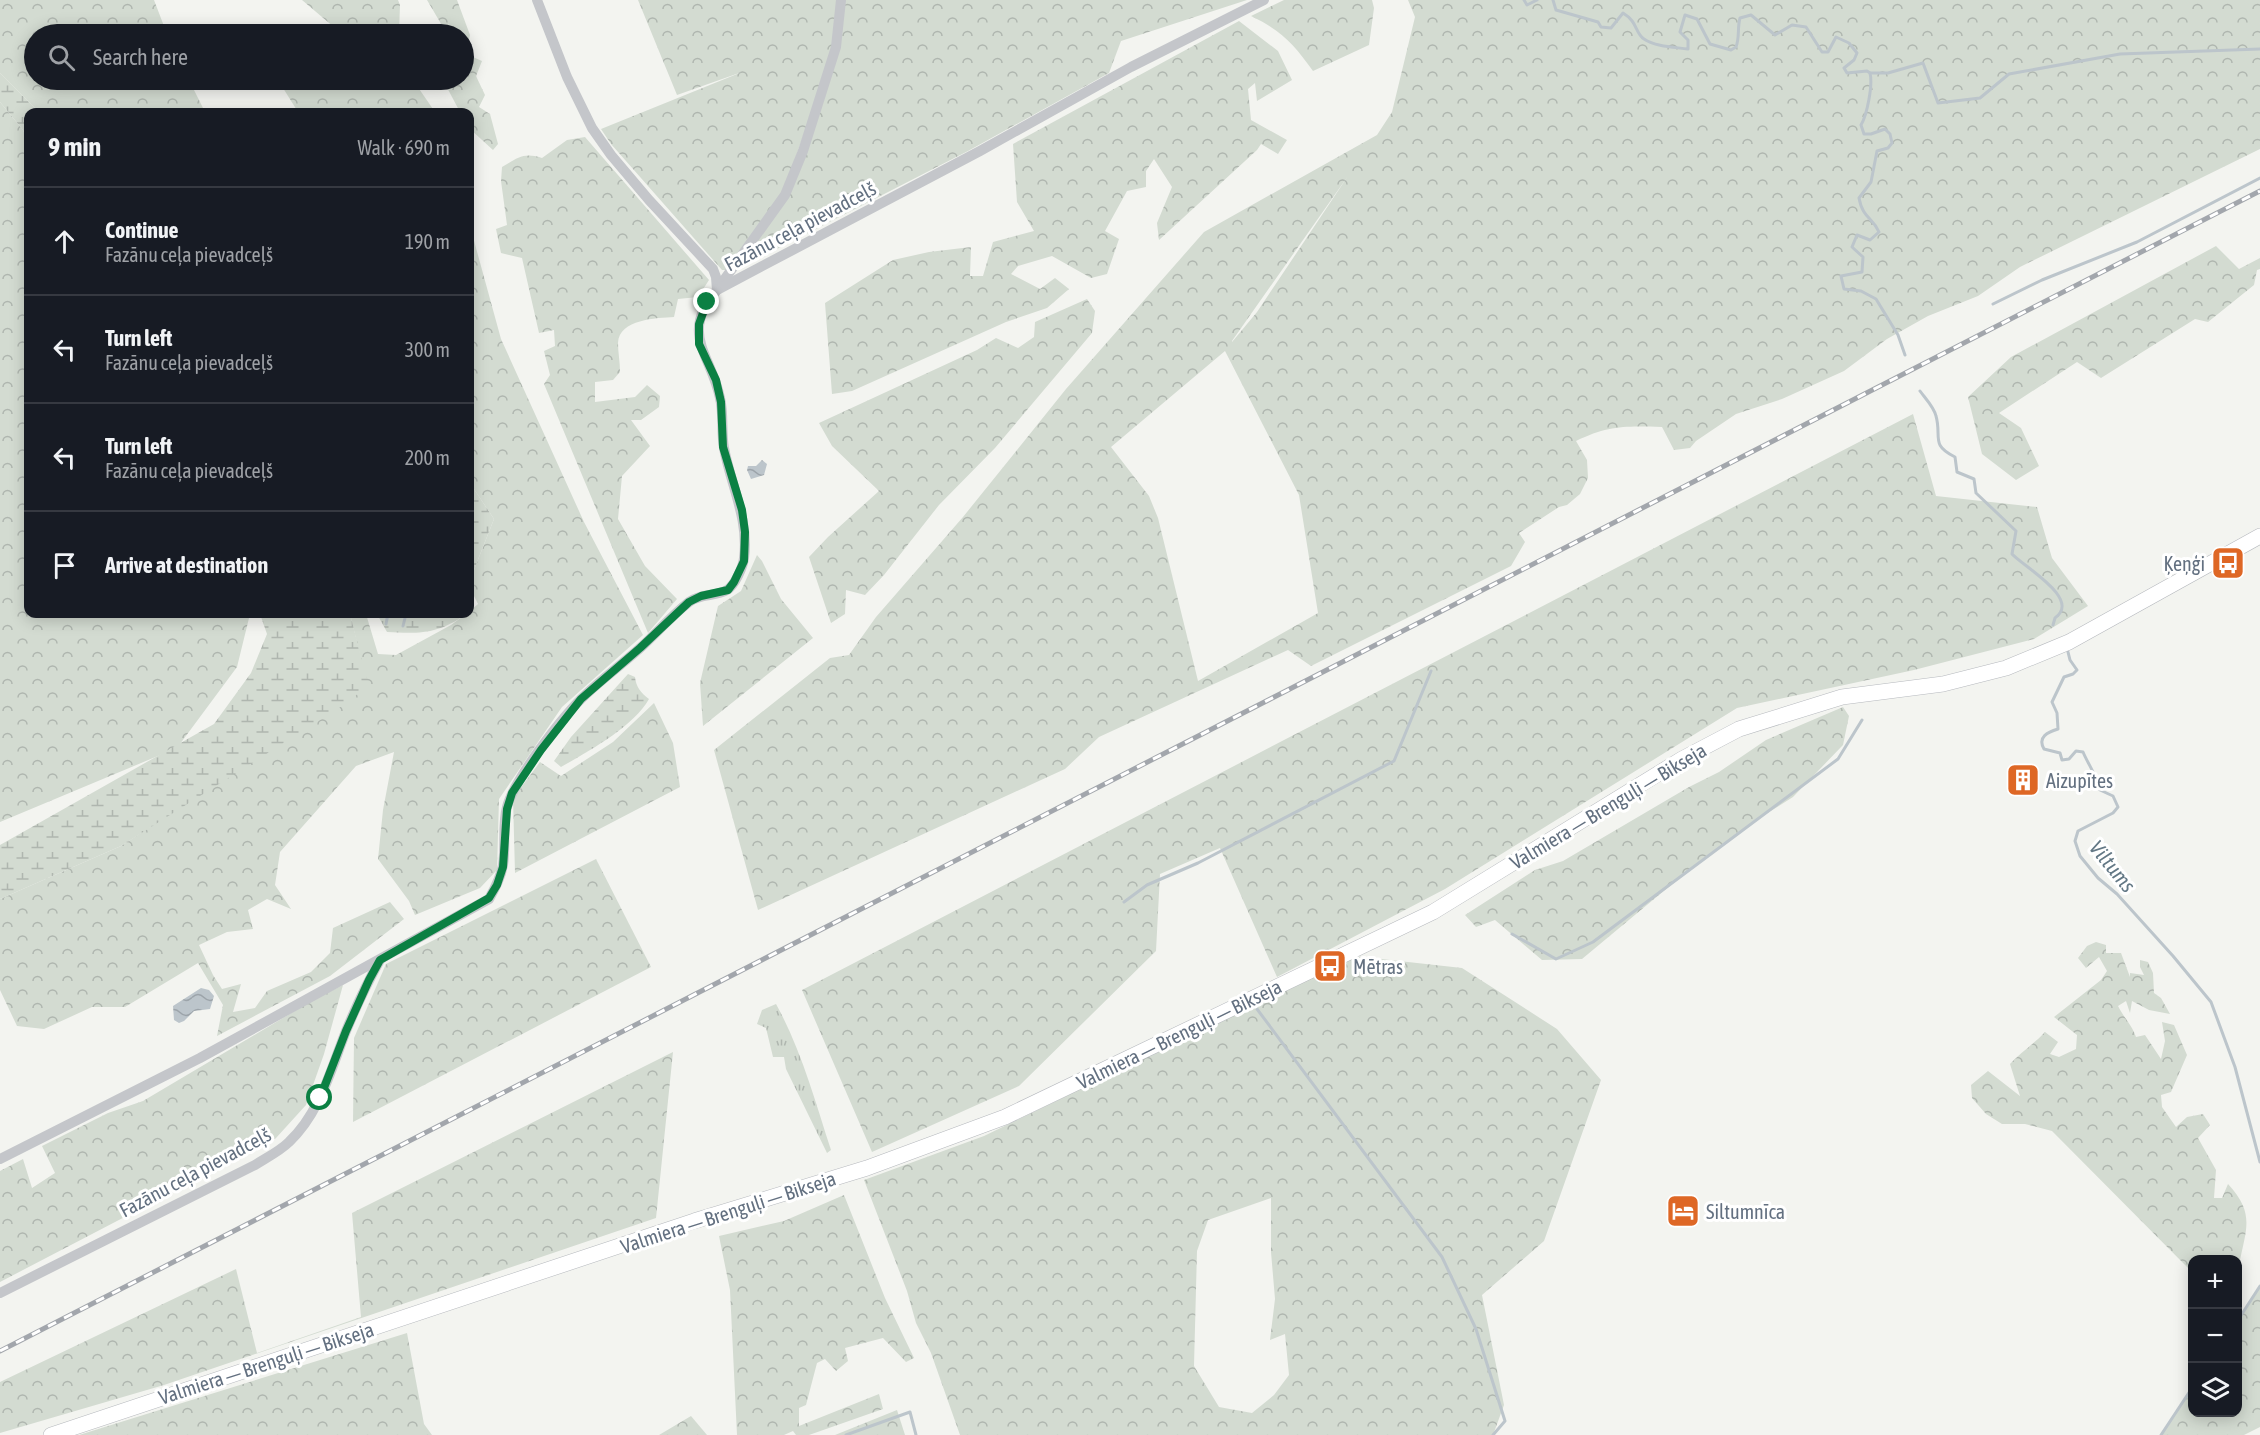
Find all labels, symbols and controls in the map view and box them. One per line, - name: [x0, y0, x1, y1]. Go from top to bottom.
- search box: [24, 24, 474, 90]
- icon: search: [45, 41, 78, 74]
- text: Search here: [93, 44, 188, 70]
- text: 9 min: [48, 132, 101, 162]
- text: Walk · 690 m: [358, 136, 450, 159]
- street label: Fazānu ceļa pievadceļš: [720, 176, 880, 276]
- text: Continue: [105, 217, 179, 243]
- icon: ahead: [48, 225, 81, 258]
- text: 190 m: [405, 230, 450, 253]
- text: Fazānu ceļa pievadceļš: [105, 243, 273, 266]
- route end: [693, 288, 719, 314]
- text: Turn left: [105, 325, 172, 351]
- icon: left: [48, 333, 81, 366]
- text: 300 m: [405, 338, 450, 361]
- text: Fazānu ceļa pievadceļš: [105, 351, 273, 374]
- text: Turn left: [105, 433, 172, 459]
- icon: left: [48, 441, 81, 474]
- text: 200 m: [405, 446, 450, 469]
- text: Fazānu ceļa pievadceļš: [105, 459, 273, 482]
- bus stop icon: Ķeņģi: [2210, 545, 2246, 581]
- icon: arrive: [48, 549, 81, 582]
- text: Arrive at destination: [105, 552, 268, 578]
- place label: Ķeņģi: [2164, 552, 2205, 575]
- street label: Valmiera — Brenguļi — Bikseja: [1506, 738, 1710, 874]
- building icon: Aizupītes: [2005, 762, 2041, 798]
- place label: Aizupītes: [2046, 769, 2113, 792]
- water label: Viltums: [2085, 835, 2141, 897]
- bus stop icon: Mētras: [1312, 948, 1348, 984]
- place label: Mētras: [1353, 955, 1403, 978]
- street label: Valmiera — Brenguļi — Bikseja: [1073, 974, 1285, 1094]
- route start: [306, 1084, 332, 1110]
- street label: Fazānu ceļa pievadceļš: [115, 1122, 275, 1222]
- street label: Valmiera — Brenguļi — Bikseja: [618, 1166, 838, 1258]
- hotel icon: Siltumnīca: [1665, 1193, 1701, 1229]
- place label: Siltumnīca: [1706, 1200, 1785, 1223]
- map controls: [2188, 1255, 2242, 1417]
- button: +: [2188, 1255, 2242, 1309]
- button: −: [2188, 1309, 2242, 1363]
- street label: Valmiera — Brenguļi — Bikseja: [156, 1317, 376, 1409]
- button: layers: [2188, 1363, 2242, 1417]

